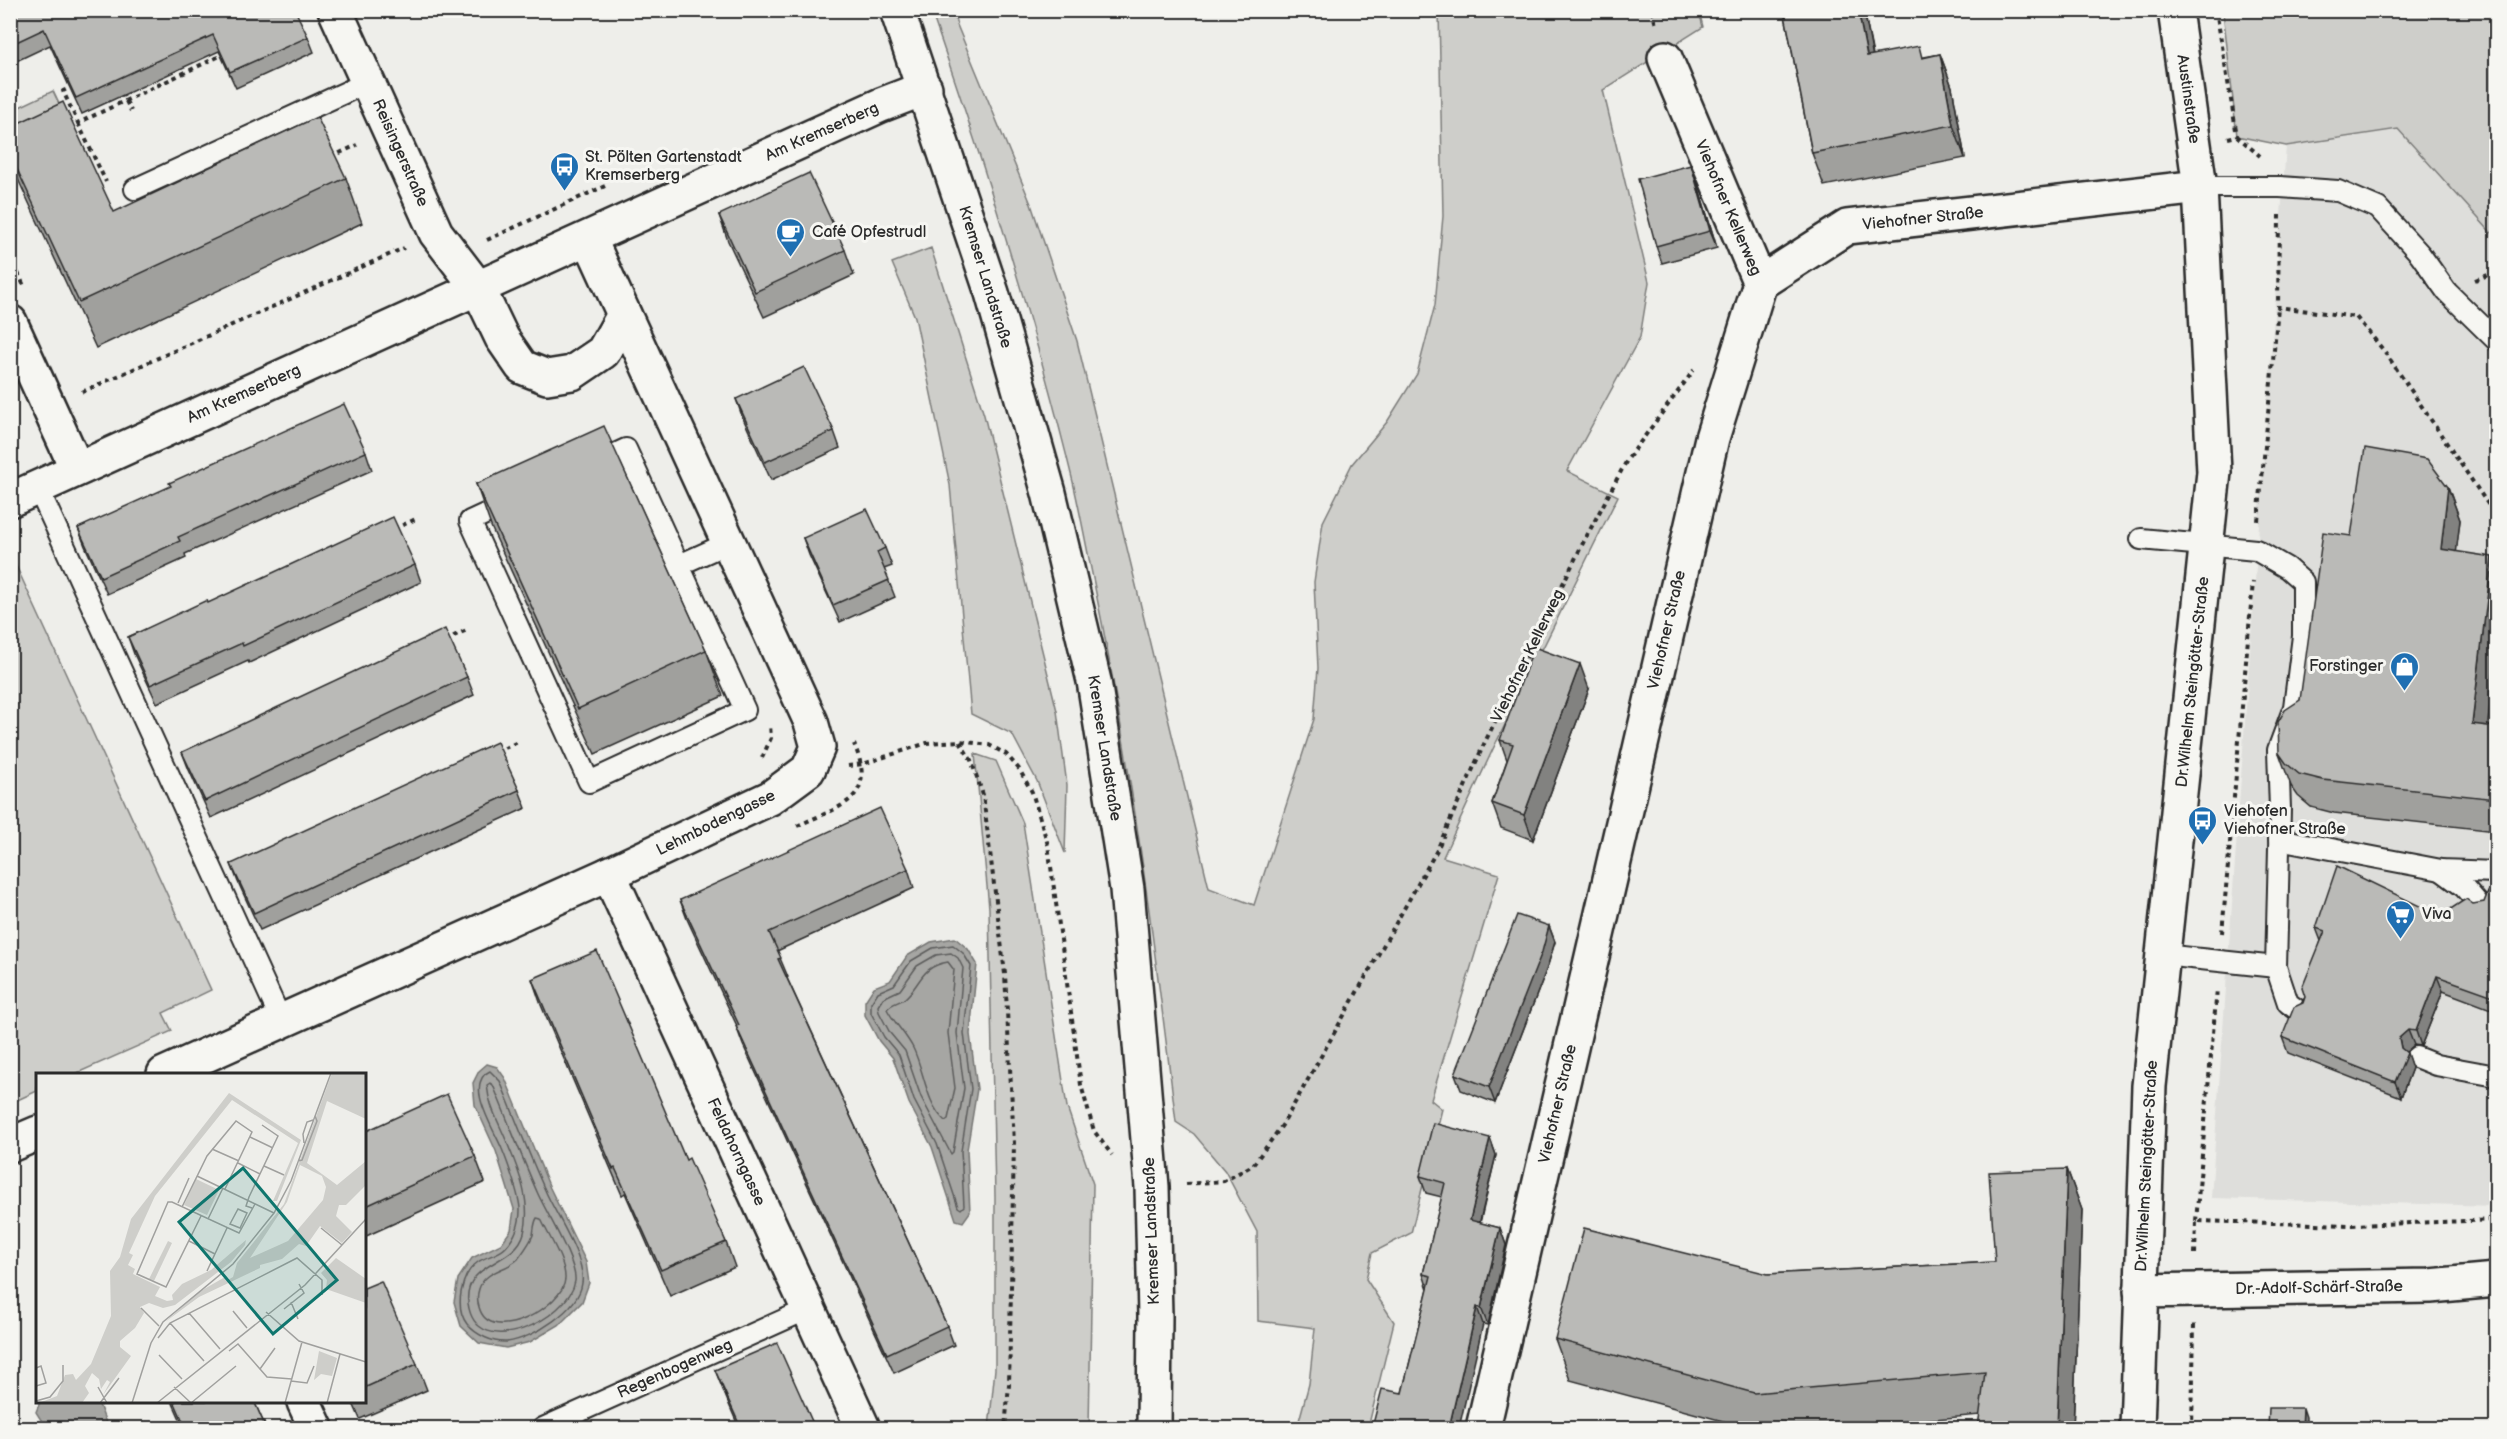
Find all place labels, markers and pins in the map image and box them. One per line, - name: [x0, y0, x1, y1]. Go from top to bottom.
- place label: St. Pölten Gartenstadt Kremserberg: [585, 148, 742, 185]
- bus stop icon: St. Pölten Gartenstadt Kremserberg: [548, 150, 580, 192]
- cafe icon: Café Opfestrudl: [775, 216, 807, 258]
- place label: Café Opfestrudl: [812, 223, 926, 242]
- shop icon: Forstinger: [2388, 650, 2420, 692]
- place label: Forstinger: [2309, 657, 2383, 676]
- place label: Viehofen Viehofner Straße: [2224, 802, 2346, 839]
- bus stop icon: Viehofen Viehofner Straße: [2187, 804, 2219, 846]
- supermarket icon: Viva: [2385, 898, 2417, 940]
- place label: Viva: [2422, 905, 2452, 924]

